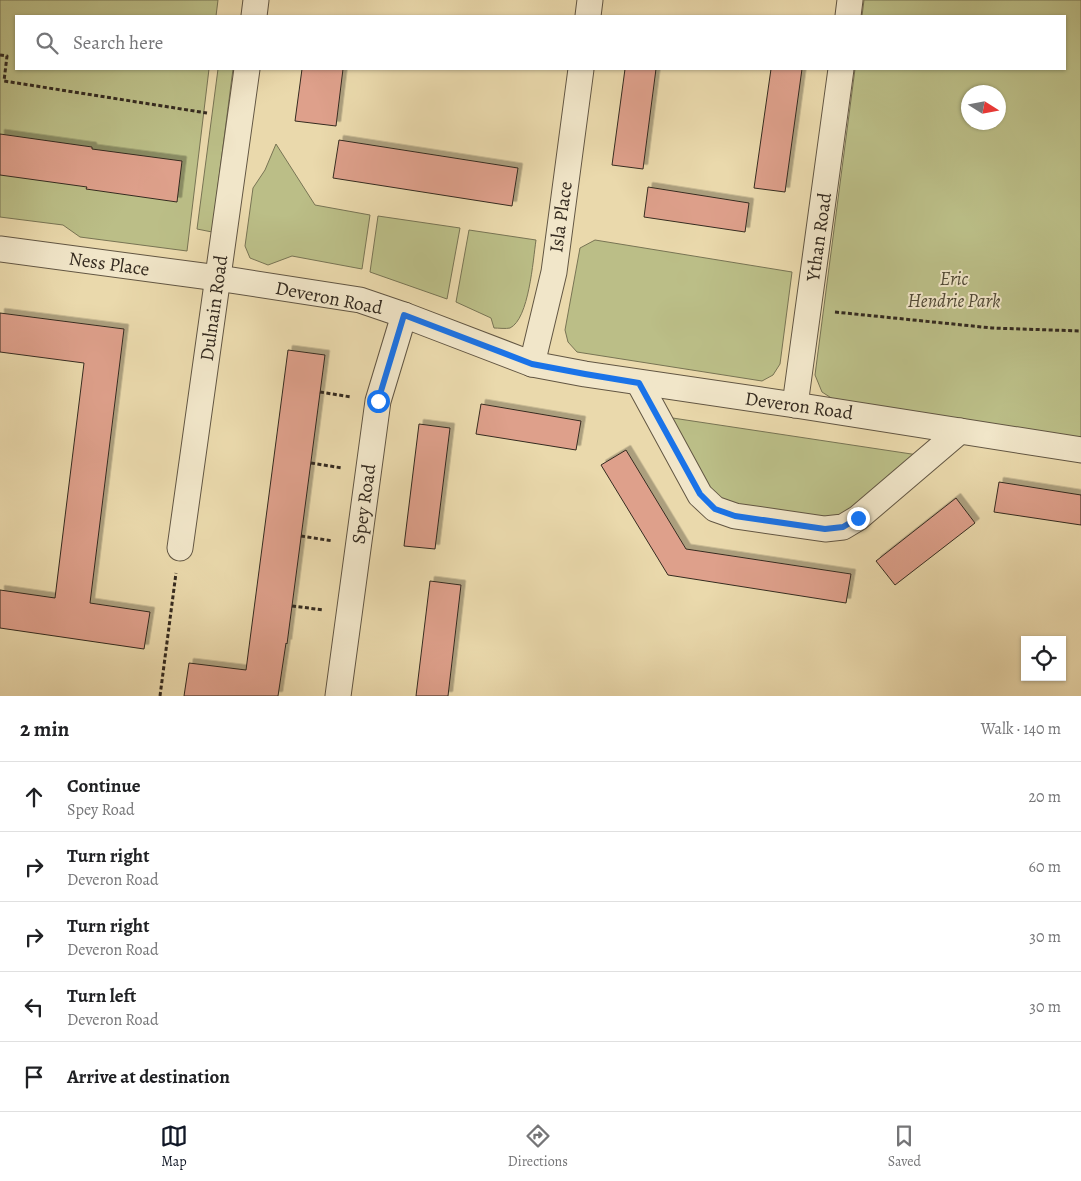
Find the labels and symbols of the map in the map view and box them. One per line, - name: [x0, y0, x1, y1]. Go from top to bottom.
- north arrow: [961, 85, 1006, 130]
- street label: Isla Place: [543, 180, 579, 254]
- street label: Ythan Road: [800, 190, 838, 284]
- street label: Ness Place: [67, 245, 151, 283]
- street label: Dulnain Road: [194, 253, 234, 363]
- park label: Eric Hendrie Park: [908, 266, 1001, 314]
- street label: Deveron Road: [273, 275, 386, 321]
- street label: Deveron Road: [743, 386, 855, 427]
- route start: [367, 390, 390, 413]
- street label: Spey Road: [346, 462, 383, 546]
- route end: [847, 507, 870, 530]

